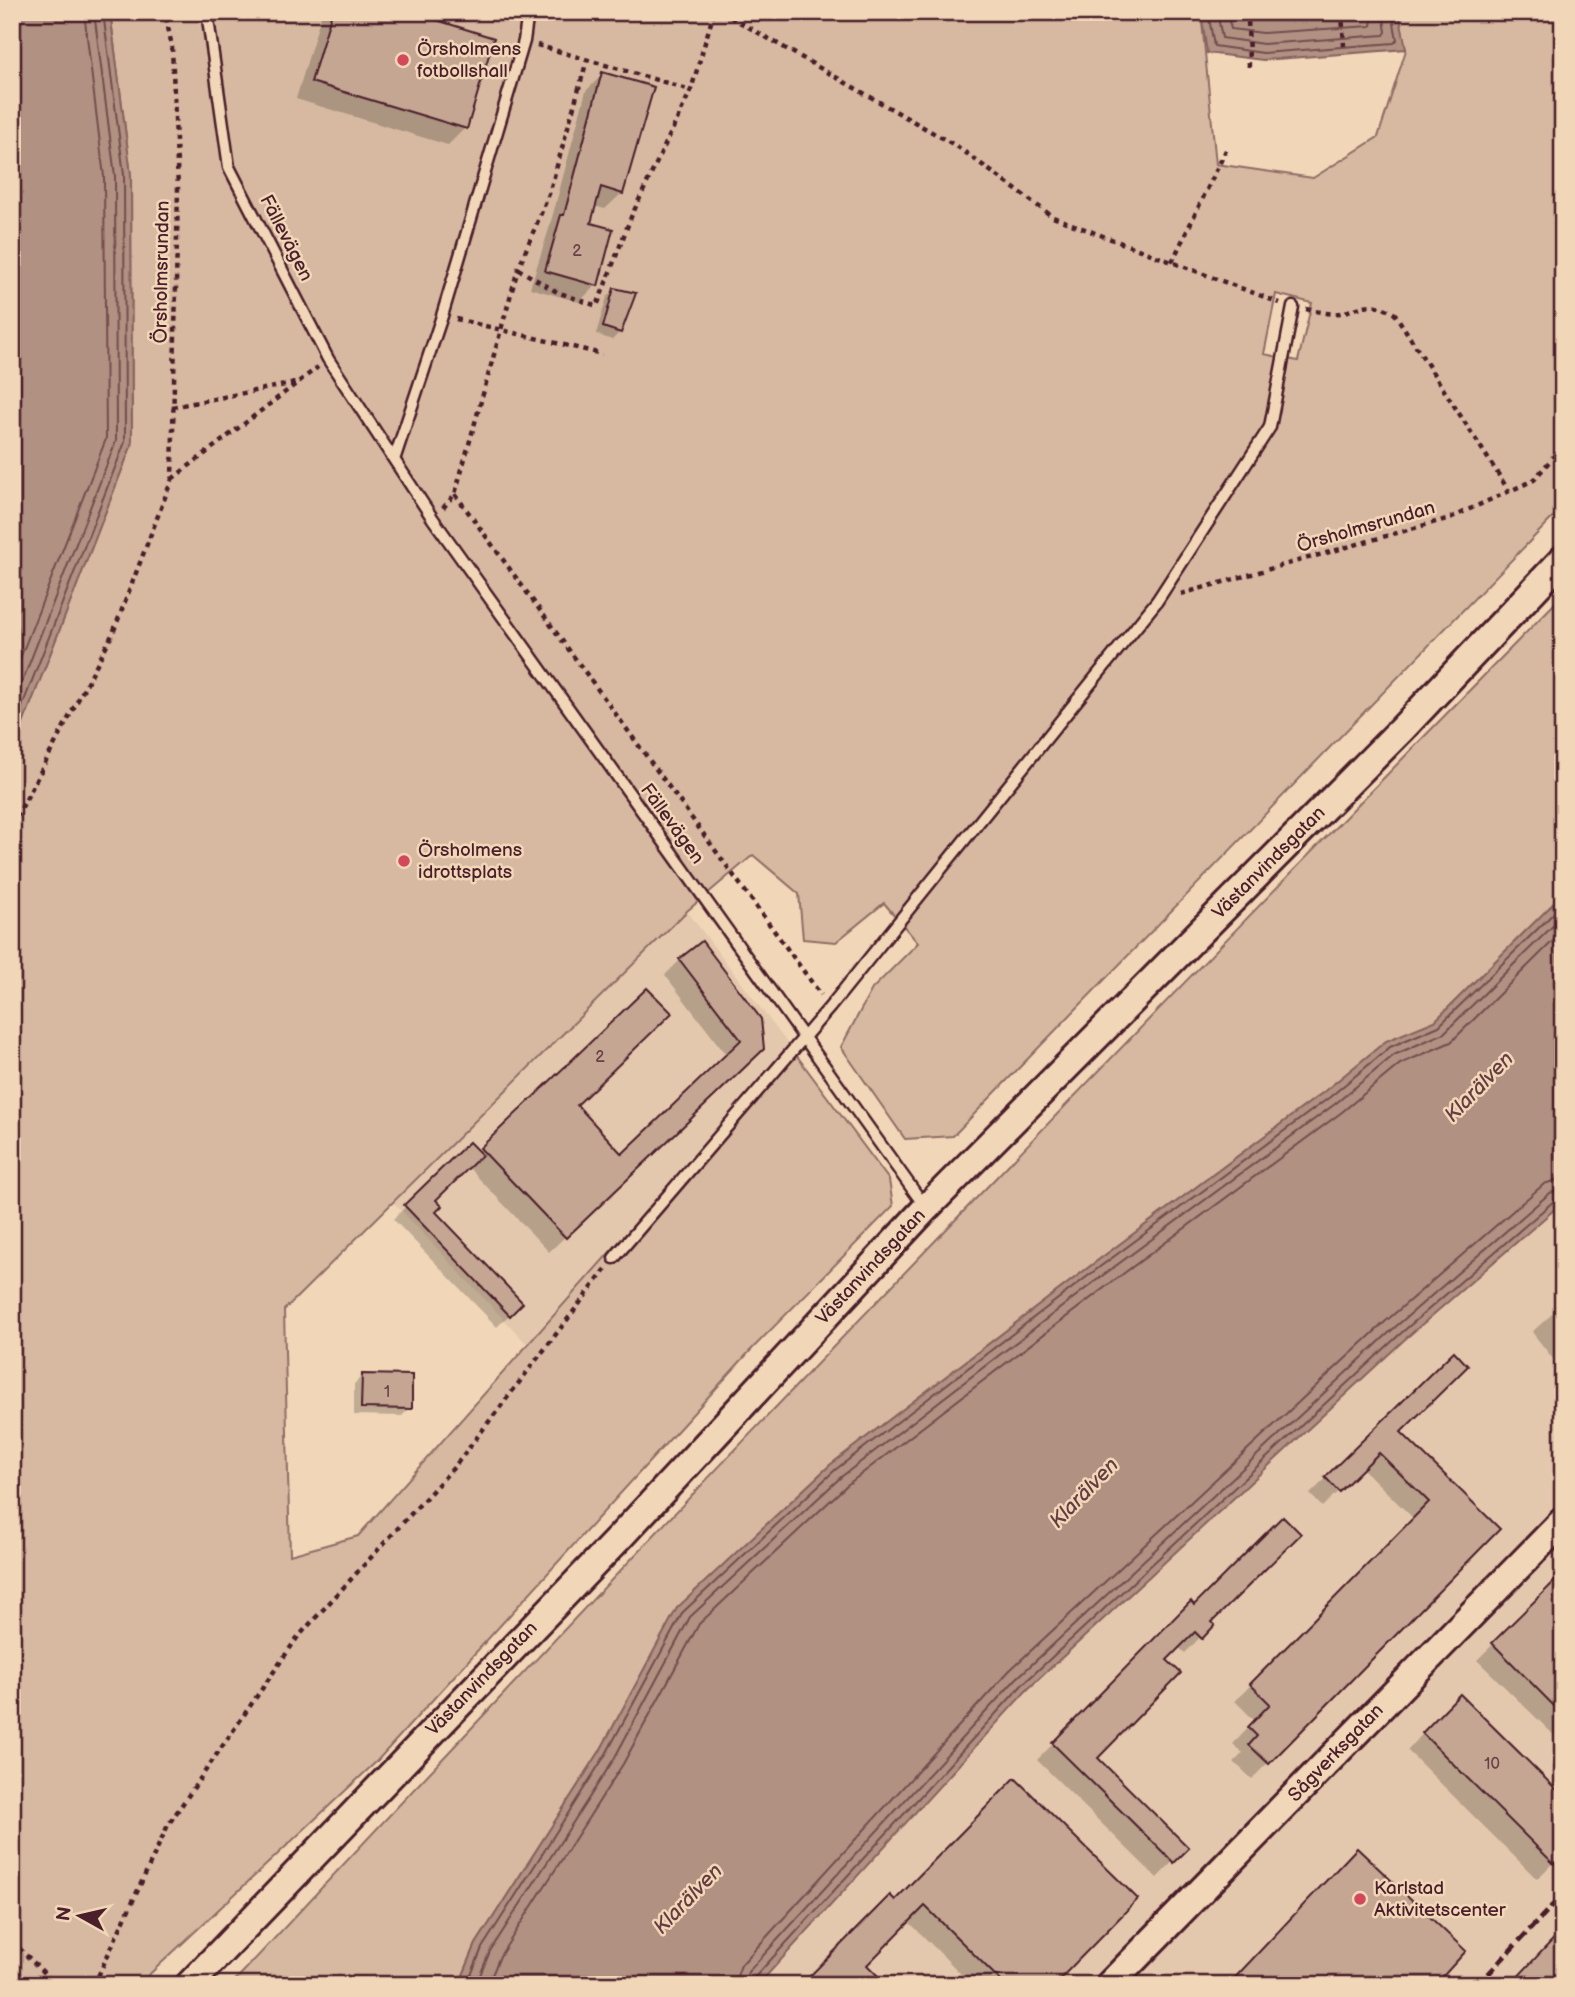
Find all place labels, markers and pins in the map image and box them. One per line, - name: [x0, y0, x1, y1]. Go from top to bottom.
- place label: Örsholmens fotbollshall: [417, 38, 521, 83]
- marker: Örsholmens fotbollshall: [395, 52, 411, 68]
- place label: Örsholmens idrottsplats: [418, 839, 522, 884]
- marker: Örsholmens idrottsplats: [396, 853, 412, 869]
- place label: Karlstad Aktivitetscenter: [1374, 1877, 1507, 1922]
- marker: Karlstad Aktivitetscenter: [1352, 1891, 1368, 1907]

